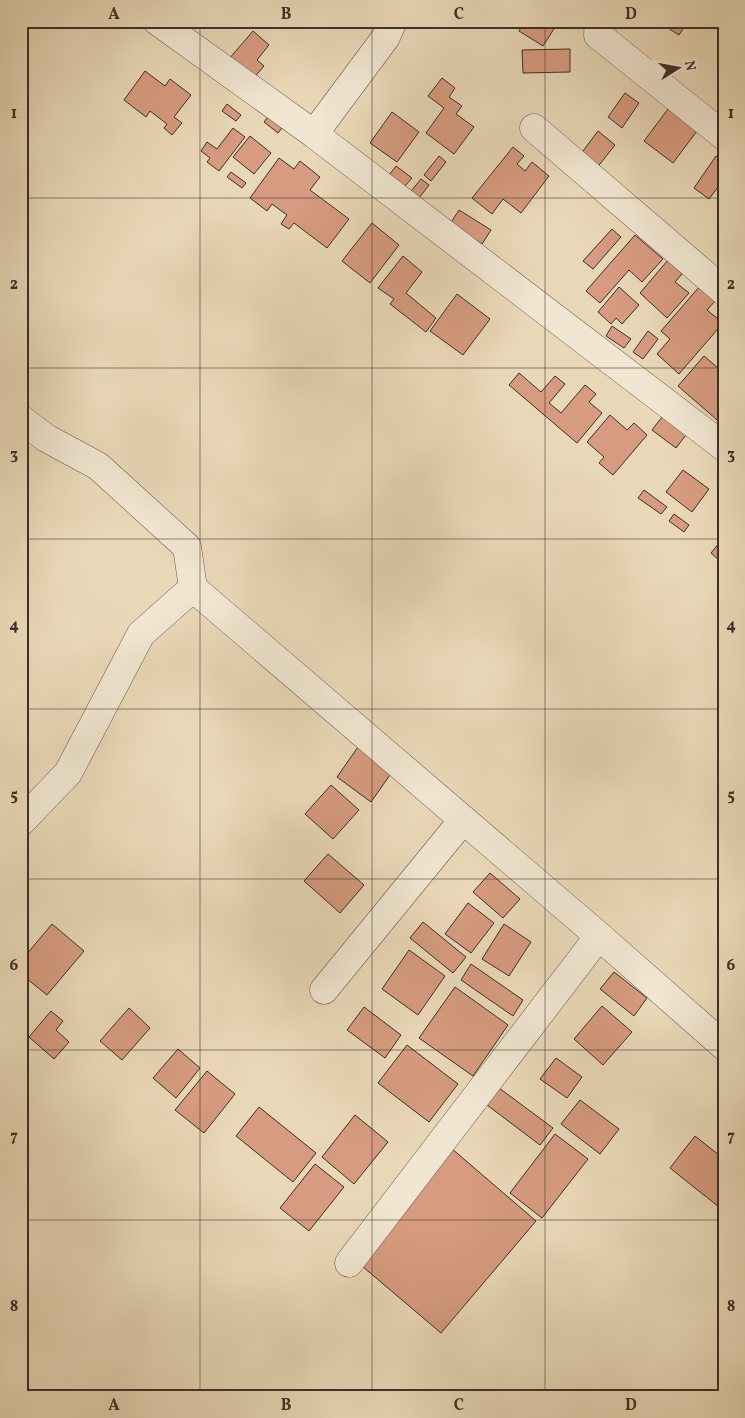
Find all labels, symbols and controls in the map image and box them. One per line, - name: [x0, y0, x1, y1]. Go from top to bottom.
- text: A: [108, 4, 120, 26]
- text: B: [281, 4, 292, 26]
- text: C: [454, 4, 464, 26]
- text: D: [625, 4, 637, 26]
- north arrow: [652, 42, 702, 92]
- text: N: [679, 59, 700, 73]
- text: 1: [11, 103, 17, 125]
- text: 1: [728, 103, 734, 125]
- text: 2: [10, 274, 18, 296]
- text: 2: [727, 274, 735, 296]
- text: 3: [10, 444, 18, 466]
- text: 3: [727, 444, 735, 466]
- text: 4: [9, 615, 19, 637]
- text: 4: [726, 615, 736, 637]
- text: 5: [10, 785, 18, 807]
- text: 5: [727, 785, 735, 807]
- text: 6: [10, 955, 19, 977]
- text: 6: [727, 955, 736, 977]
- text: 7: [10, 1126, 18, 1148]
- text: 7: [727, 1126, 735, 1148]
- text: 8: [10, 1296, 18, 1318]
- text: 8: [727, 1296, 735, 1318]
- text: A: [108, 1395, 120, 1417]
- text: B: [281, 1395, 292, 1417]
- text: C: [454, 1395, 464, 1417]
- text: D: [625, 1395, 637, 1417]

